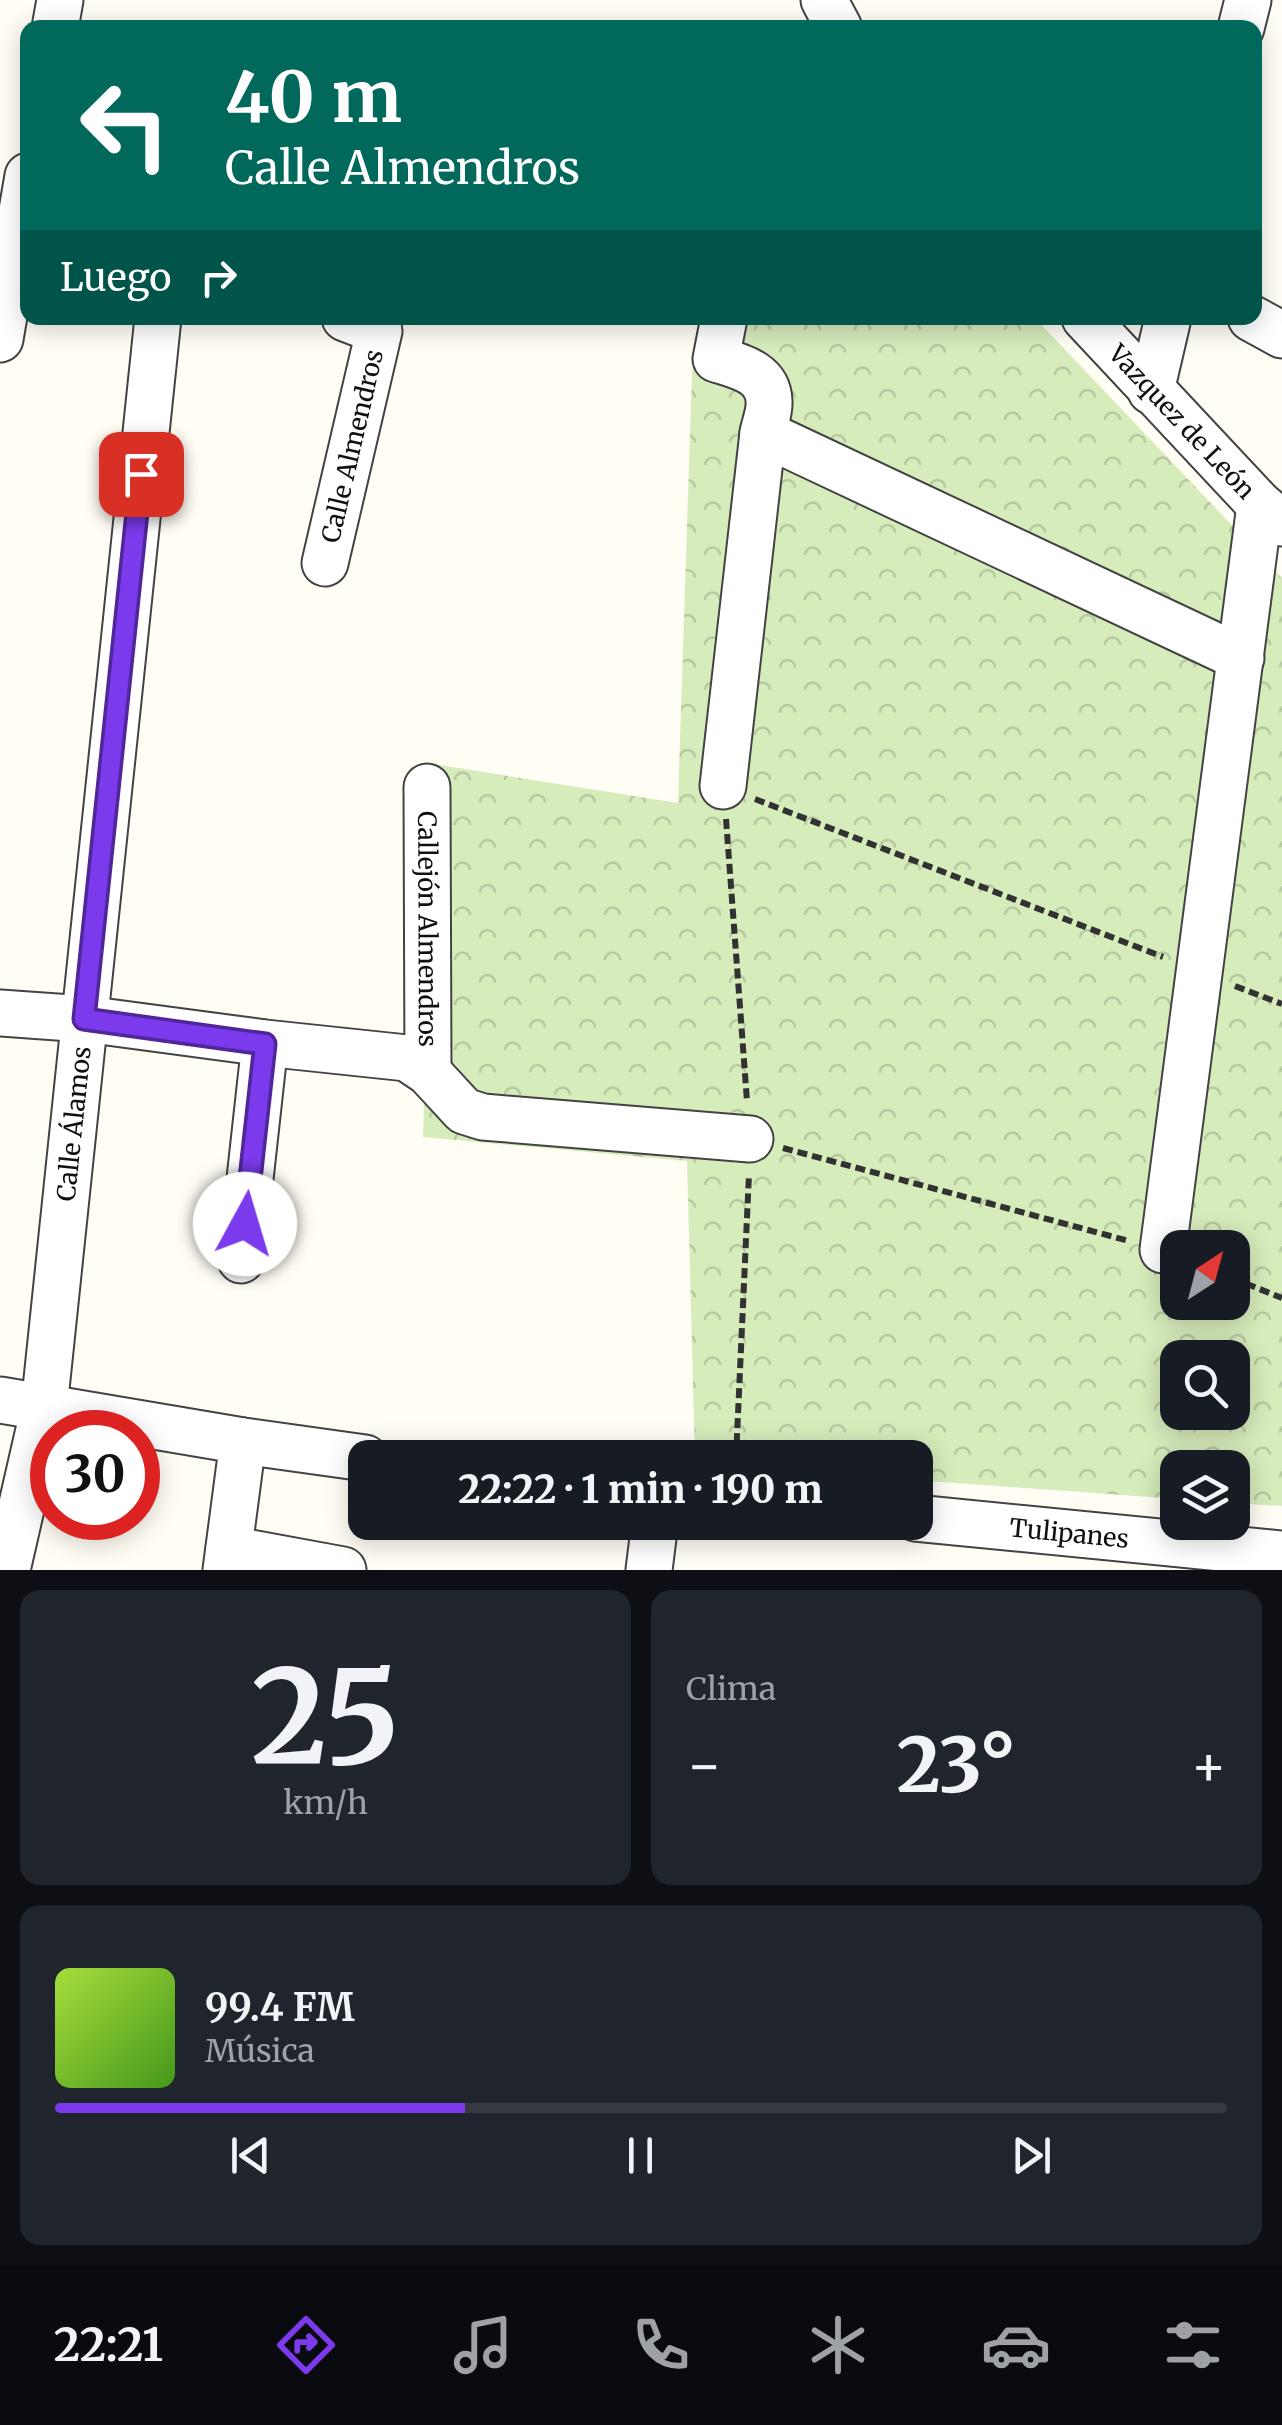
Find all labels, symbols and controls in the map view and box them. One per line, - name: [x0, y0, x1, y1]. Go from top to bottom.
- text: 40 m: [225, 53, 402, 141]
- icon: left: [60, 60, 190, 190]
- text: Calle Almendros: [225, 140, 580, 196]
- icon: right: [191, 250, 246, 305]
- text: Luego: [60, 254, 171, 301]
- street label: Vazquez de León: [1101, 337, 1262, 506]
- street label: Calle Almendros: [314, 346, 390, 546]
- pin: [99, 432, 184, 517]
- icon: arrive: [114, 447, 169, 502]
- street label: Callejón Almendros: [411, 811, 444, 1047]
- street label: Calle Álamos: [50, 1045, 98, 1203]
- position arrow: [193, 1172, 297, 1276]
- north arrow: [1160, 1230, 1250, 1320]
- map controls: [1160, 1230, 1250, 1540]
- button: search: [1160, 1340, 1250, 1430]
- speed limit sign: 30: [30, 1410, 160, 1540]
- button: layers: [1160, 1450, 1250, 1540]
- text: 22:22 · 1 min · 190 m: [458, 1466, 823, 1513]
- street label: Tulipanes: [1008, 1511, 1130, 1555]
- text: 25: [251, 1636, 400, 1799]
- text: Clima: [686, 1669, 776, 1709]
- text: 23°: [897, 1718, 1016, 1812]
- text: −: [686, 1731, 723, 1800]
- text: +: [1190, 1731, 1227, 1800]
- text: km/h: [283, 1783, 368, 1823]
- text: 99.4 FM: [205, 1984, 355, 2031]
- text: Música: [205, 2031, 315, 2071]
- icon: previous: [223, 2128, 278, 2183]
- icon: pause: [613, 2128, 668, 2183]
- icon: next: [1004, 2128, 1059, 2183]
- icon: directions: [271, 2310, 341, 2380]
- icon: music: [448, 2310, 518, 2380]
- icon: phone: [626, 2310, 696, 2380]
- icon: climate: [803, 2310, 873, 2380]
- icon: car: [981, 2310, 1051, 2380]
- icon: filters: [1158, 2310, 1228, 2380]
- text: 22:21: [54, 2317, 163, 2373]

